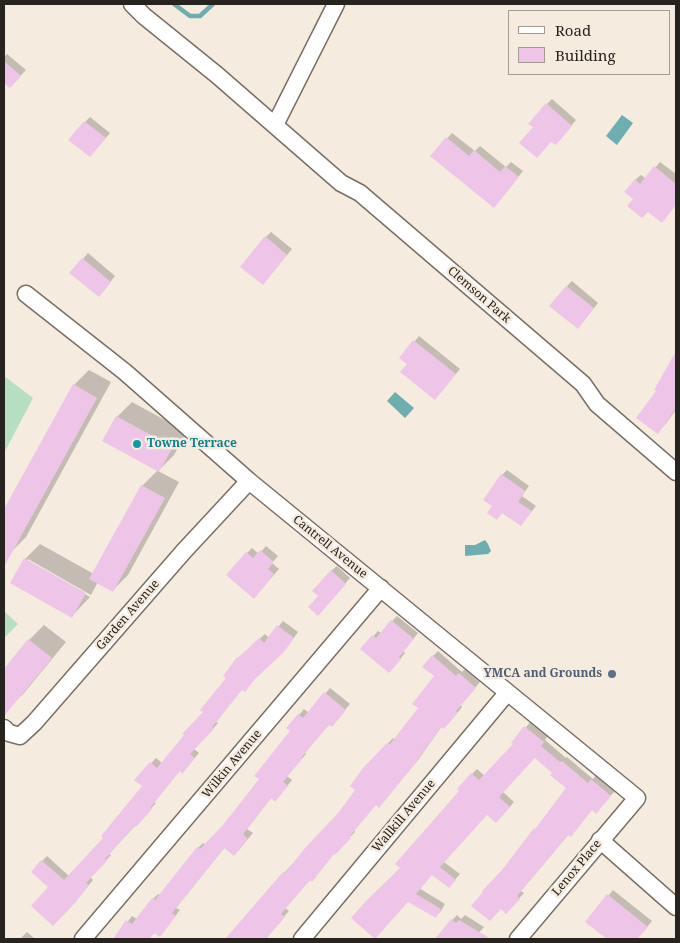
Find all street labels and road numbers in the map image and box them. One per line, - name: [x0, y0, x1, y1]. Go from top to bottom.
- street label: Clemson Park: [445, 264, 513, 326]
- street label: Cantrell Avenue: [290, 513, 370, 581]
- street label: Garden Avenue: [94, 577, 162, 653]
- street label: Wilkin Avenue: [199, 727, 265, 801]
- street label: Wallkill Avenue: [369, 777, 439, 855]
- street label: Lenox Place: [549, 837, 605, 899]

